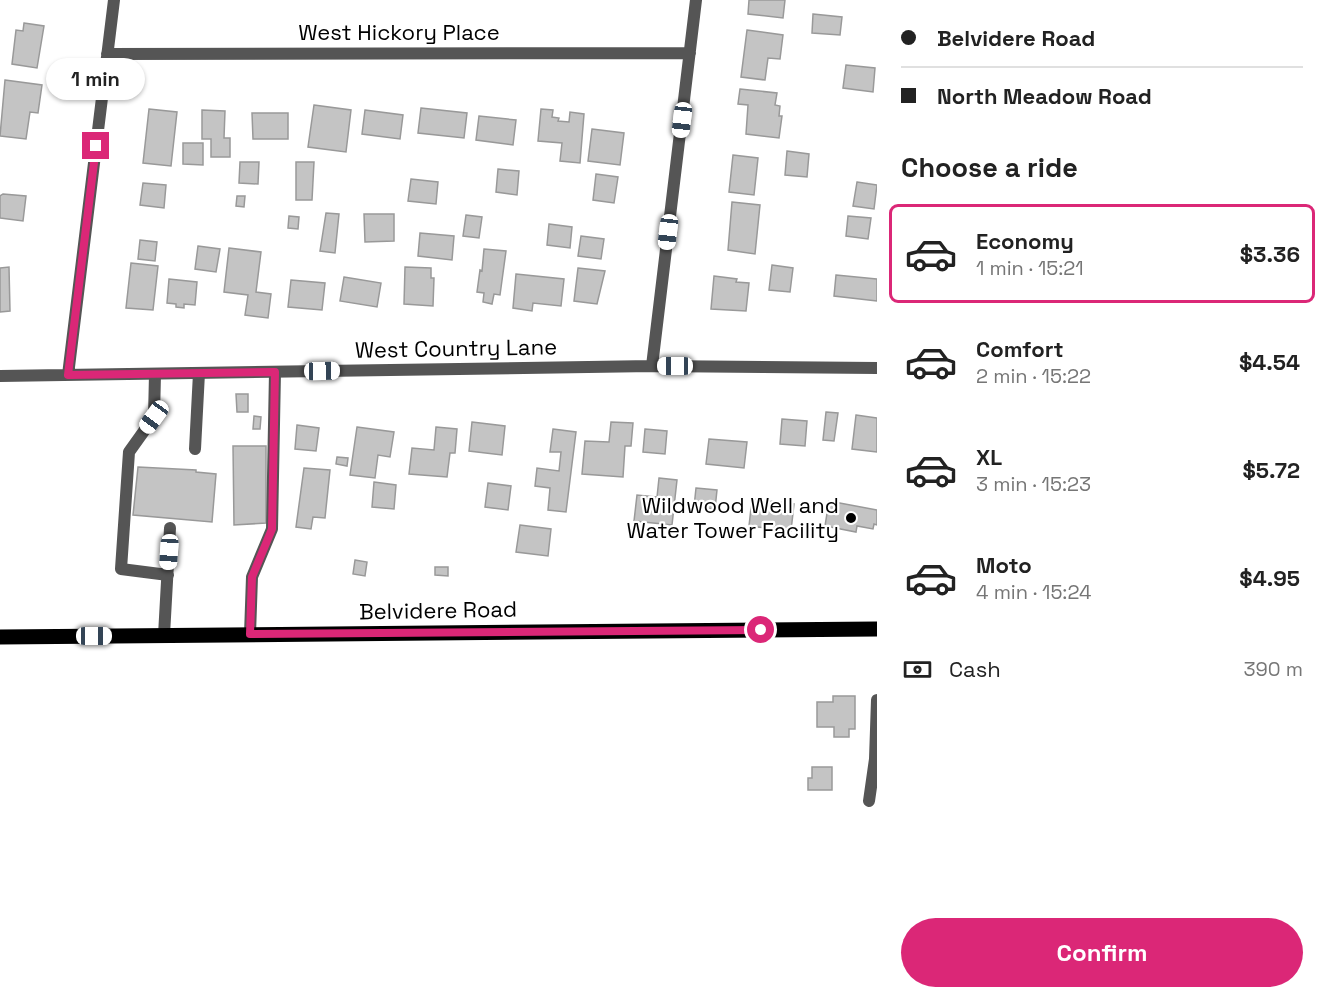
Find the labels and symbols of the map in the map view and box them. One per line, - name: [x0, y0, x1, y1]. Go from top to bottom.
- street label: West Hickory Place: [298, 18, 500, 46]
- callout: 1 min: [46, 59, 146, 101]
- car: [671, 101, 693, 139]
- route end: [82, 132, 109, 159]
- car: [657, 213, 679, 251]
- street label: West Country Lane: [355, 332, 557, 364]
- car: [657, 357, 693, 375]
- car: [304, 362, 340, 380]
- car: [136, 397, 172, 437]
- place label: Wildwood Well and Water Tower Facility: [626, 491, 839, 544]
- marker: Wildwood Well and Water Tower Facility: [844, 511, 858, 525]
- car: [159, 533, 179, 571]
- street label: Belvidere Road: [359, 595, 517, 625]
- route start: [747, 616, 774, 643]
- car: [76, 627, 112, 645]

